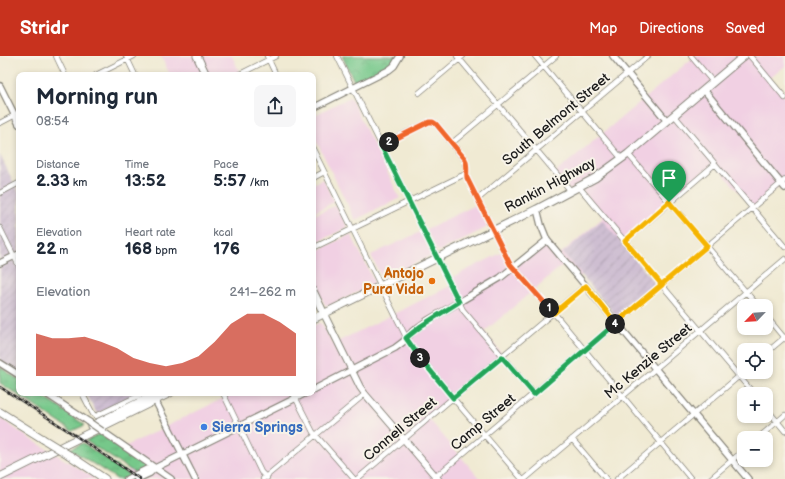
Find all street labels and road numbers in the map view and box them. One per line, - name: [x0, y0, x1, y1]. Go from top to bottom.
- street label: South Belmont Street: [499, 69, 614, 169]
- street label: Rankin Highway: [502, 154, 599, 216]
- street label: Mc Kenzie Street: [601, 319, 696, 402]
- street label: Camp Street: [447, 389, 519, 454]
- street label: Connell Street: [360, 393, 441, 465]

